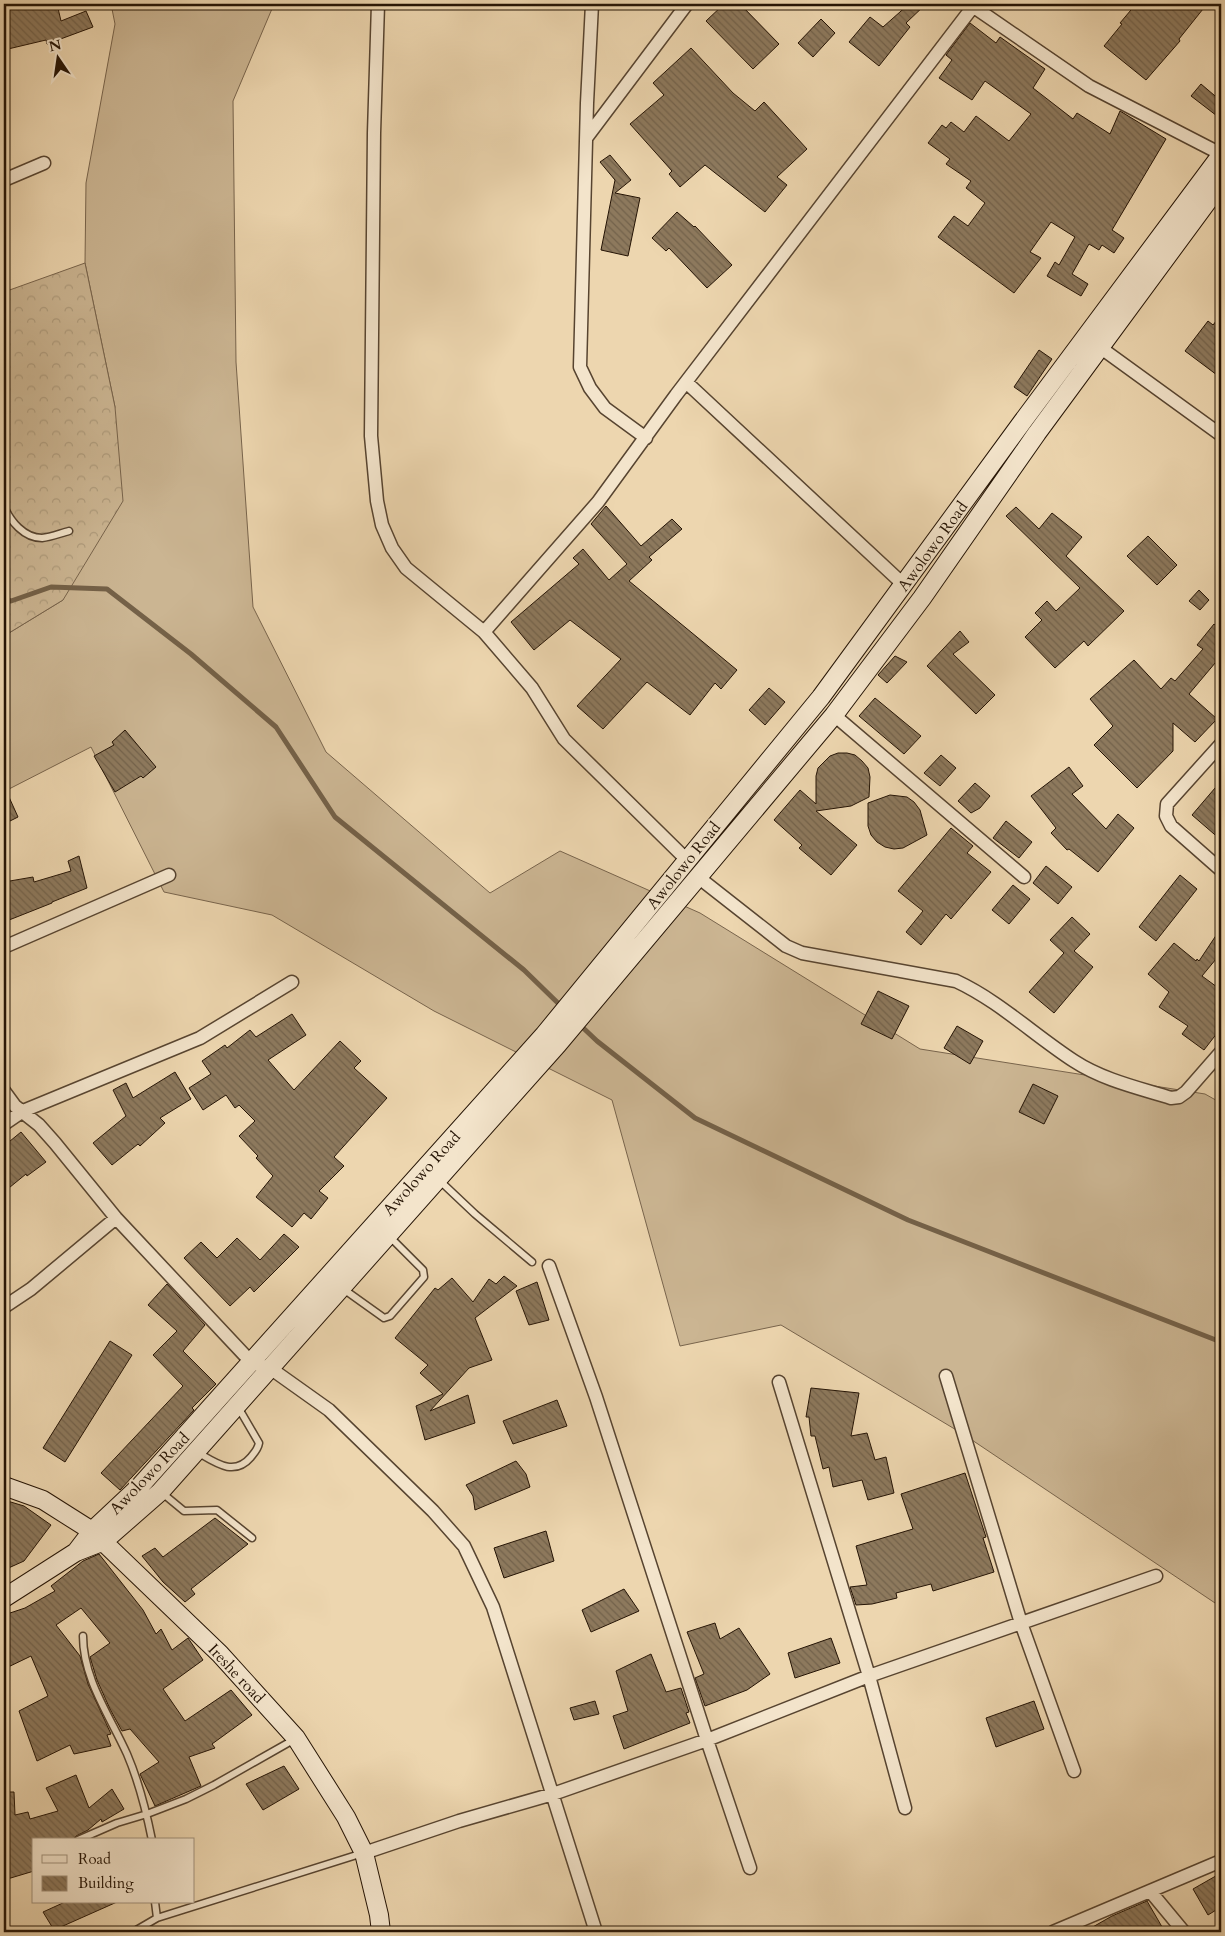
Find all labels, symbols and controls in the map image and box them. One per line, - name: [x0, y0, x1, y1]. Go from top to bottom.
- north arrow: [32, 32, 82, 82]
- text: N: [47, 35, 63, 56]
- street label: Awolowo Road: [893, 497, 973, 596]
- street label: Awolowo Road: [642, 817, 726, 914]
- street label: Awolowo Road: [378, 1126, 466, 1221]
- street label: Awolowo Road: [105, 1427, 195, 1520]
- street label: Ireshe road: [203, 1639, 270, 1709]
- legend: [32, 1838, 195, 1904]
- text: Road: [78, 1849, 111, 1869]
- text: Building: [78, 1873, 134, 1893]

